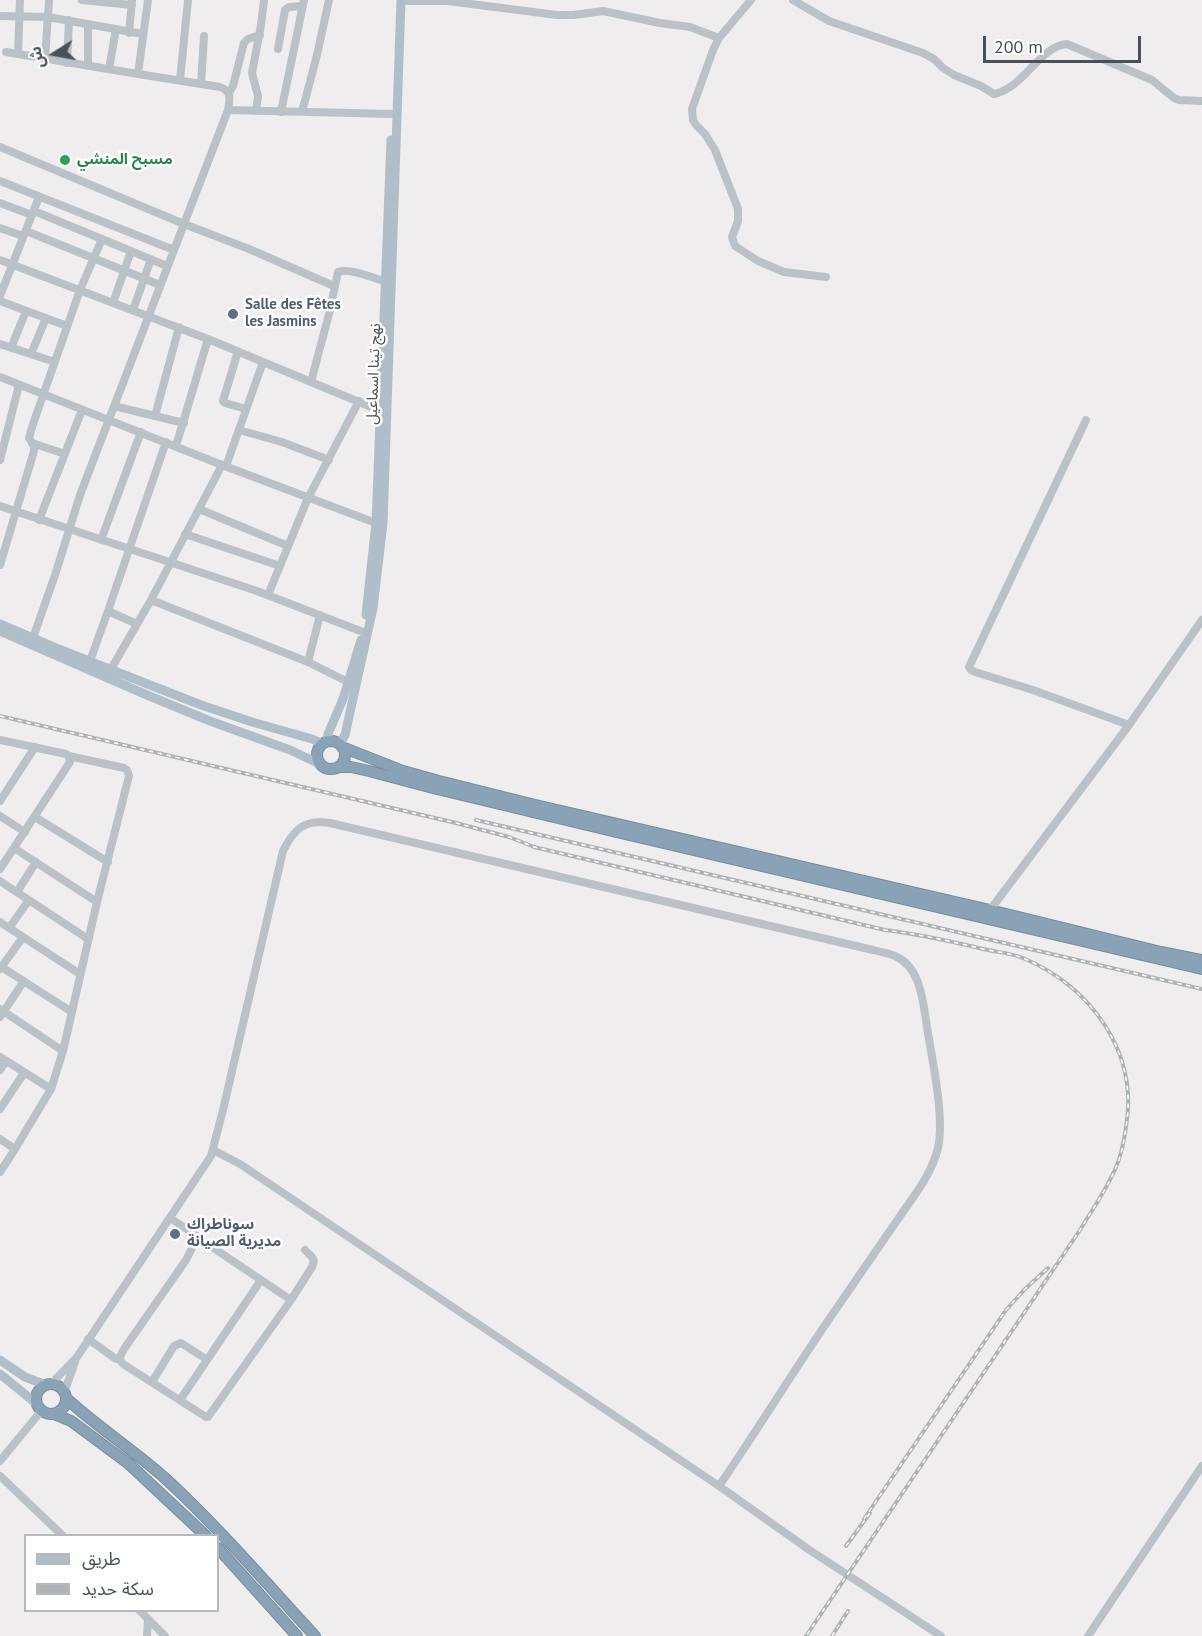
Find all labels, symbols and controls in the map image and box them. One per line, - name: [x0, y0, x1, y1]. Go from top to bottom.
- north arrow: [24, 24, 84, 84]
- scale bar: [986, 24, 1144, 62]
- text: 200 m: [994, 35, 1043, 58]
- text: ش: [24, 45, 48, 70]
- place label: مسبح المنشي: [77, 151, 173, 169]
- marker: مسبح المنشي: [58, 153, 72, 167]
- place label: Salle des Fêtes les Jasmins: [245, 296, 341, 331]
- marker: Salle des Fêtes les Jasmins: [226, 307, 240, 321]
- street label: نهج تينا اسماعيل: [363, 323, 385, 425]
- place label: سوناطراك مديرية الصيانة: [187, 1216, 281, 1251]
- marker: سوناطراك مديرية الصيانة: [168, 1227, 182, 1241]
- legend: [24, 1534, 219, 1612]
- text: طريق: [82, 1547, 121, 1570]
- text: سكة حديد: [82, 1577, 154, 1600]

